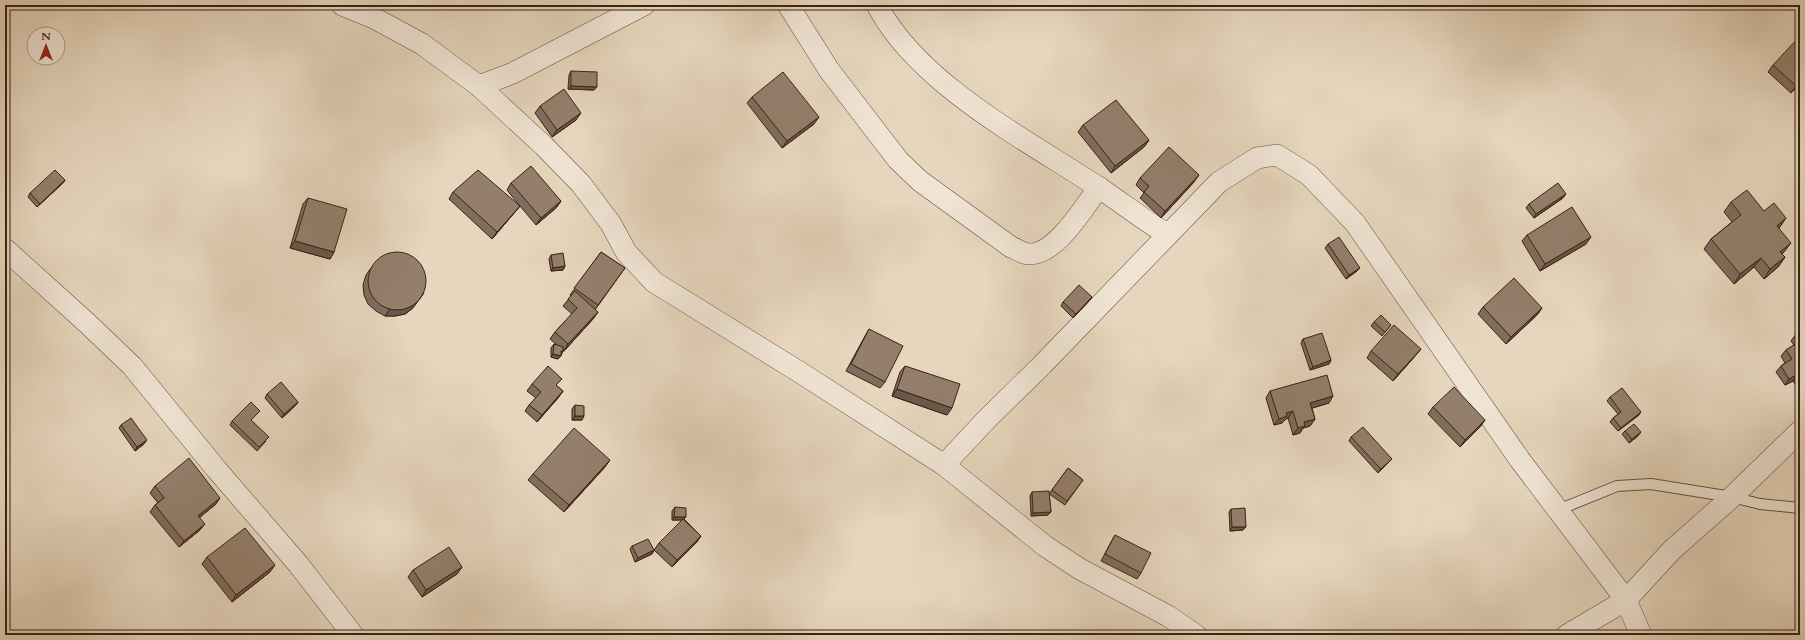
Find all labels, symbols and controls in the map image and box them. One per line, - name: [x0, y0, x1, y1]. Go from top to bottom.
- north arrow: [26, 26, 66, 66]
- text: N: [41, 29, 51, 44]

